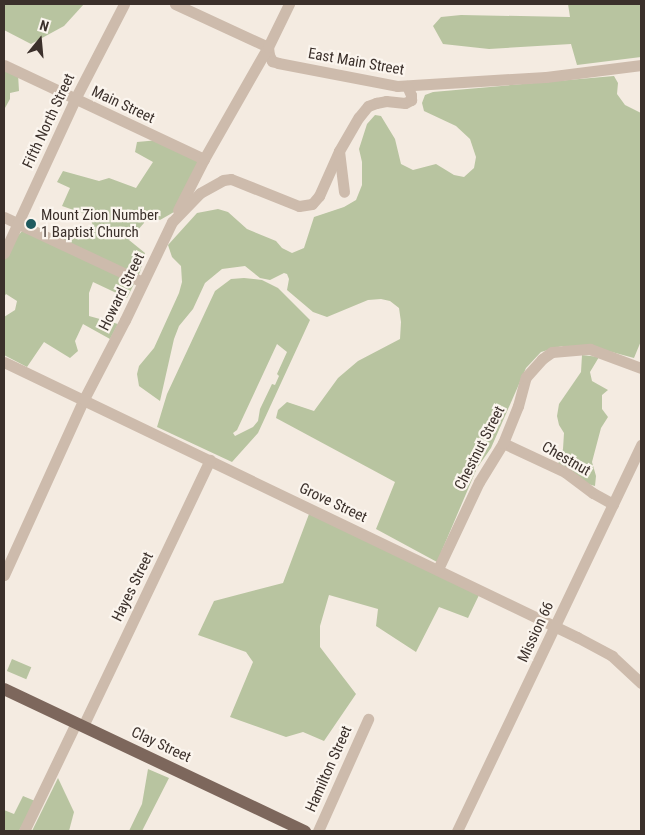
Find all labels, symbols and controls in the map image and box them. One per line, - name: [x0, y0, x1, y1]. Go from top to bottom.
- north arrow: [15, 15, 65, 65]
- text: N: [38, 17, 51, 35]
- street label: East Main Street: [307, 45, 405, 79]
- street label: Fifth North Street: [19, 71, 79, 171]
- street label: Main Street: [88, 83, 158, 127]
- place label: Mount Zion Number 1 Baptist Church: [41, 206, 159, 241]
- marker: Mount Zion Number 1 Baptist Church: [25, 218, 37, 230]
- street label: Howard Street: [95, 250, 149, 334]
- street label: Chestnut Street: [451, 403, 509, 493]
- street label: Chestnut: [539, 438, 593, 480]
- street label: Grove Street: [296, 479, 370, 527]
- street label: Hayes Street: [108, 549, 158, 625]
- street label: Mission 66: [514, 599, 558, 665]
- street label: Clay Street: [128, 723, 194, 767]
- street label: Hamilton Street: [302, 723, 356, 815]

